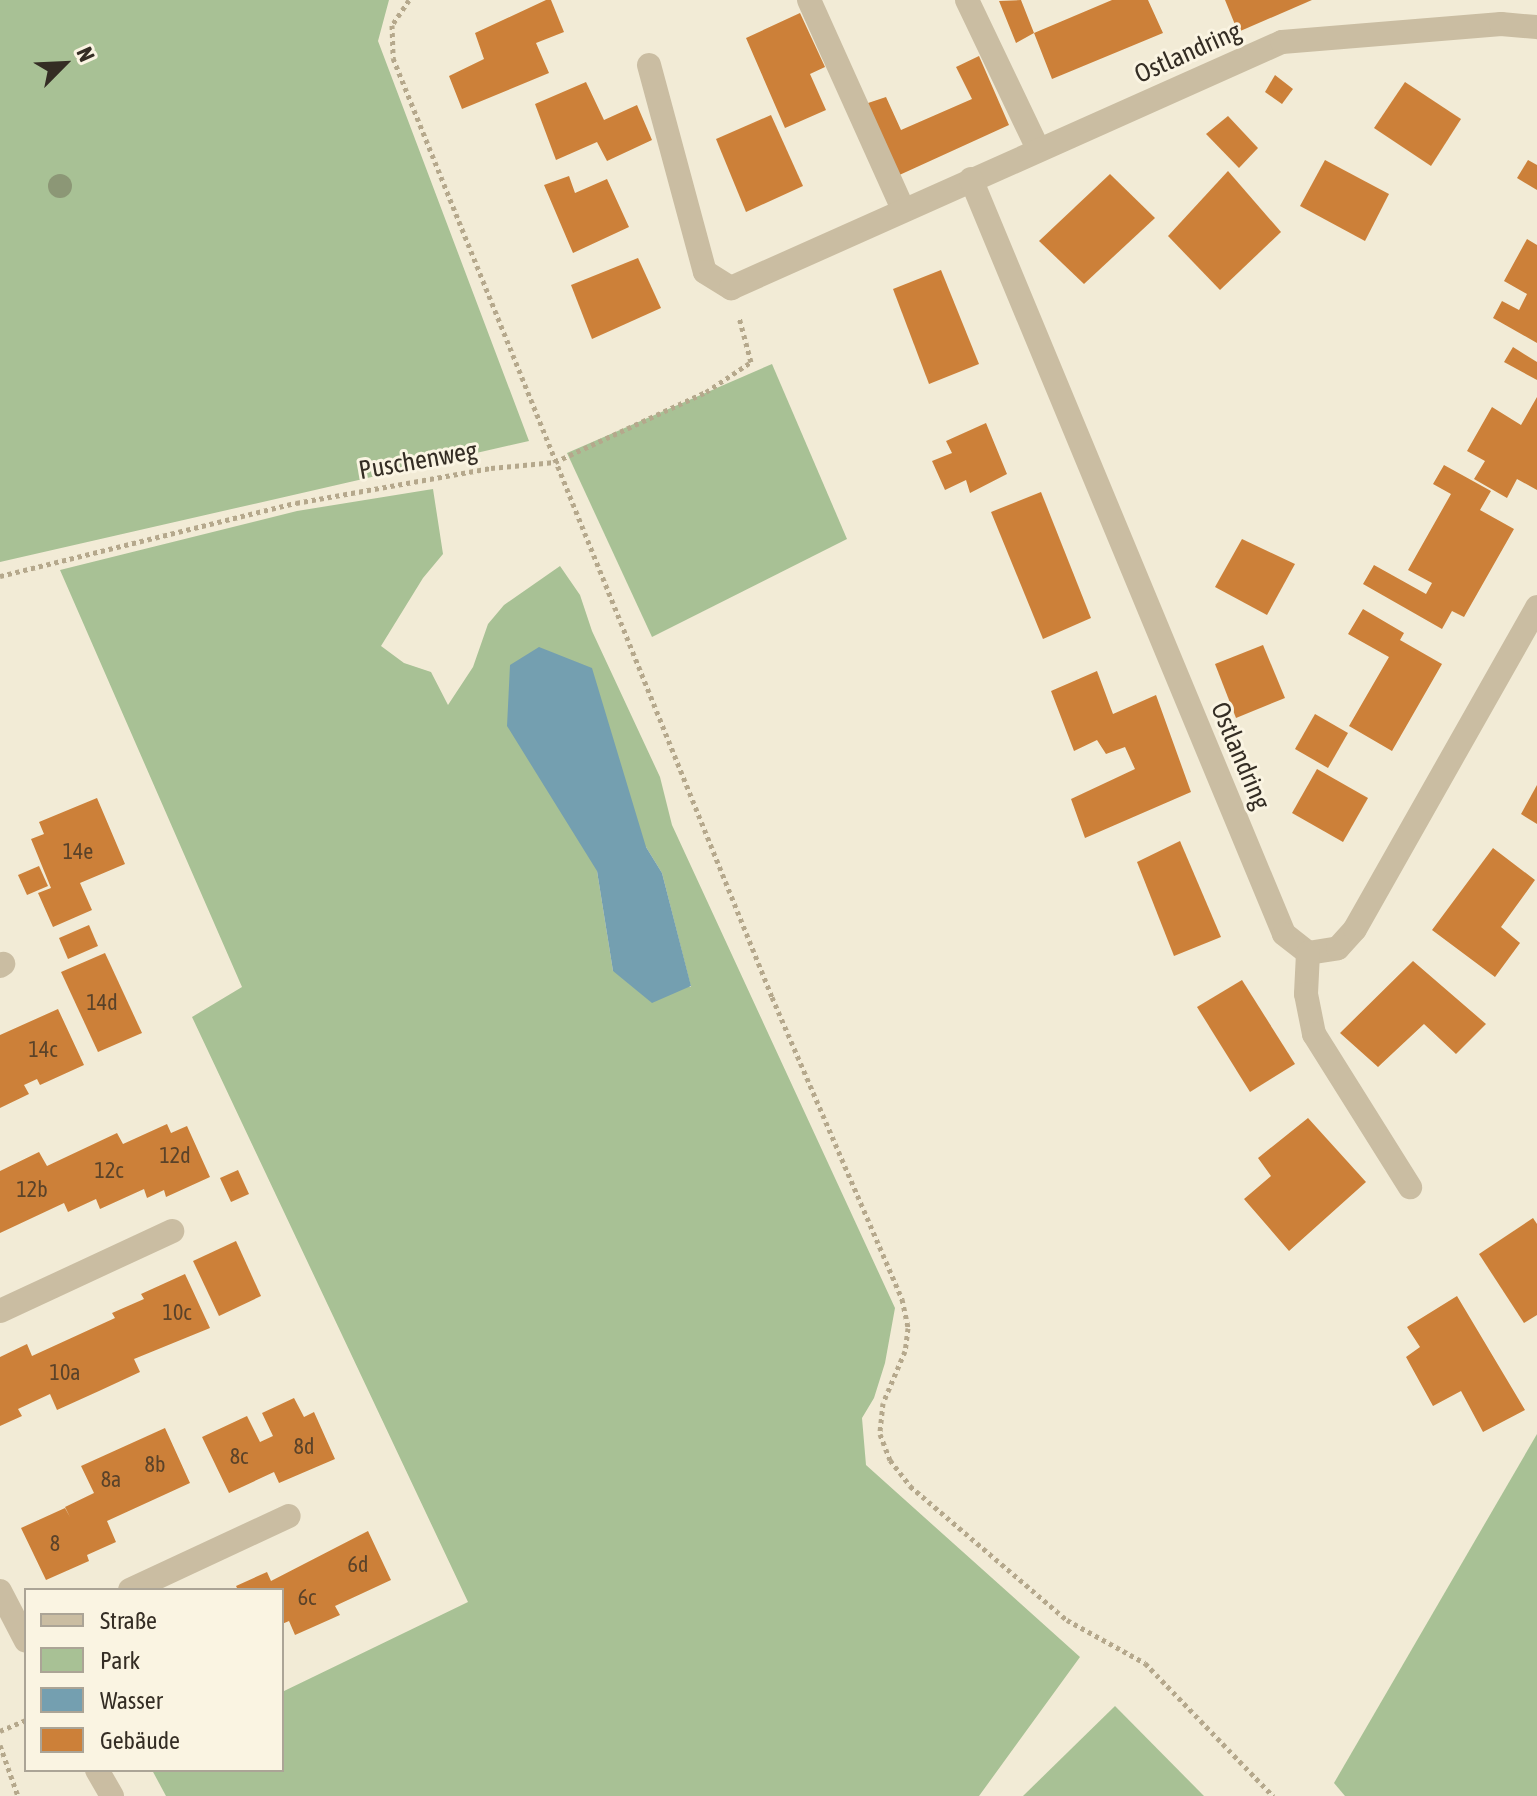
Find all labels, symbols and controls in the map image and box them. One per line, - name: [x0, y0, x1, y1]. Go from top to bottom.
- street label: Ostlandring: [1130, 16, 1246, 90]
- north arrow: [24, 24, 104, 104]
- text: N: [71, 43, 100, 65]
- street label: Puschenweg: [357, 435, 479, 487]
- street label: Ostlandring: [1204, 698, 1276, 814]
- house number: 14e: [63, 839, 93, 865]
- house number: 14d: [86, 990, 118, 1016]
- house number: 14c: [29, 1037, 57, 1063]
- house number: 12d: [159, 1143, 191, 1169]
- house number: 12c: [95, 1158, 123, 1184]
- house number: 12b: [16, 1177, 48, 1203]
- house number: 10c: [163, 1300, 191, 1326]
- house number: 10a: [50, 1360, 80, 1386]
- house number: 8d: [294, 1434, 314, 1460]
- house number: 8c: [230, 1444, 248, 1470]
- house number: 8b: [145, 1452, 165, 1478]
- house number: 8a: [101, 1467, 121, 1493]
- house number: 8: [50, 1531, 60, 1557]
- house number: 6d: [348, 1552, 368, 1578]
- house number: 6c: [298, 1585, 316, 1611]
- legend: [24, 1588, 284, 1772]
- text: Straße: [100, 1607, 157, 1634]
- text: Park: [100, 1647, 140, 1674]
- text: Wasser: [100, 1687, 163, 1714]
- text: Gebäude: [100, 1727, 180, 1754]

